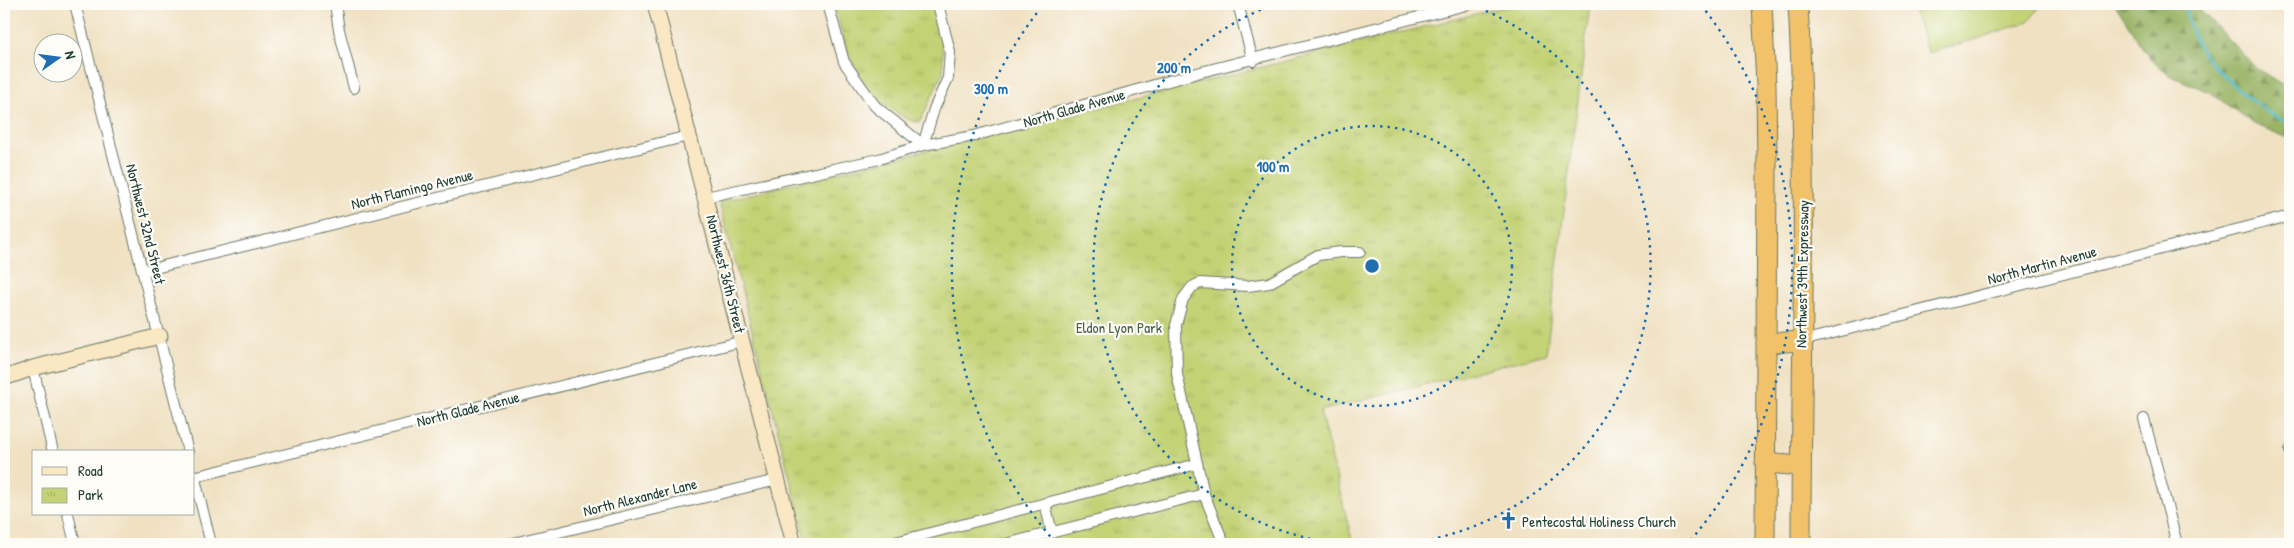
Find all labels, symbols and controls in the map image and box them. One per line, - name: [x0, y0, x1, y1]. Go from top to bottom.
- north arrow: [32, 32, 82, 82]
- text: N: [61, 49, 81, 61]
- text: 200 m: [1157, 57, 1191, 78]
- text: 300 m: [974, 78, 1008, 99]
- street label: North Glade Avenue: [1021, 83, 1127, 133]
- text: 100 m: [1257, 156, 1289, 177]
- street label: Northwest 32nd Street: [121, 162, 171, 287]
- street label: North Flamingo Avenue: [349, 164, 475, 214]
- street label: Northwest 39th Expressway: [1790, 200, 1814, 348]
- street label: Northwest 36th Street: [701, 213, 751, 336]
- street label: North Martin Avenue: [1985, 240, 2099, 290]
- centre of rings: [1363, 257, 1381, 275]
- park label: Eldon Lyon Park: [1076, 317, 1162, 338]
- street label: North Glade Avenue: [414, 386, 522, 432]
- legend: [32, 450, 195, 516]
- text: Road: [78, 460, 103, 481]
- street label: North Alexander Lane: [581, 473, 699, 521]
- text: Park: [78, 484, 103, 505]
- church icon: Pentecostal Holiness Church: [1498, 511, 1518, 531]
- place label: Pentecostal Holiness Church: [1522, 511, 1676, 532]

